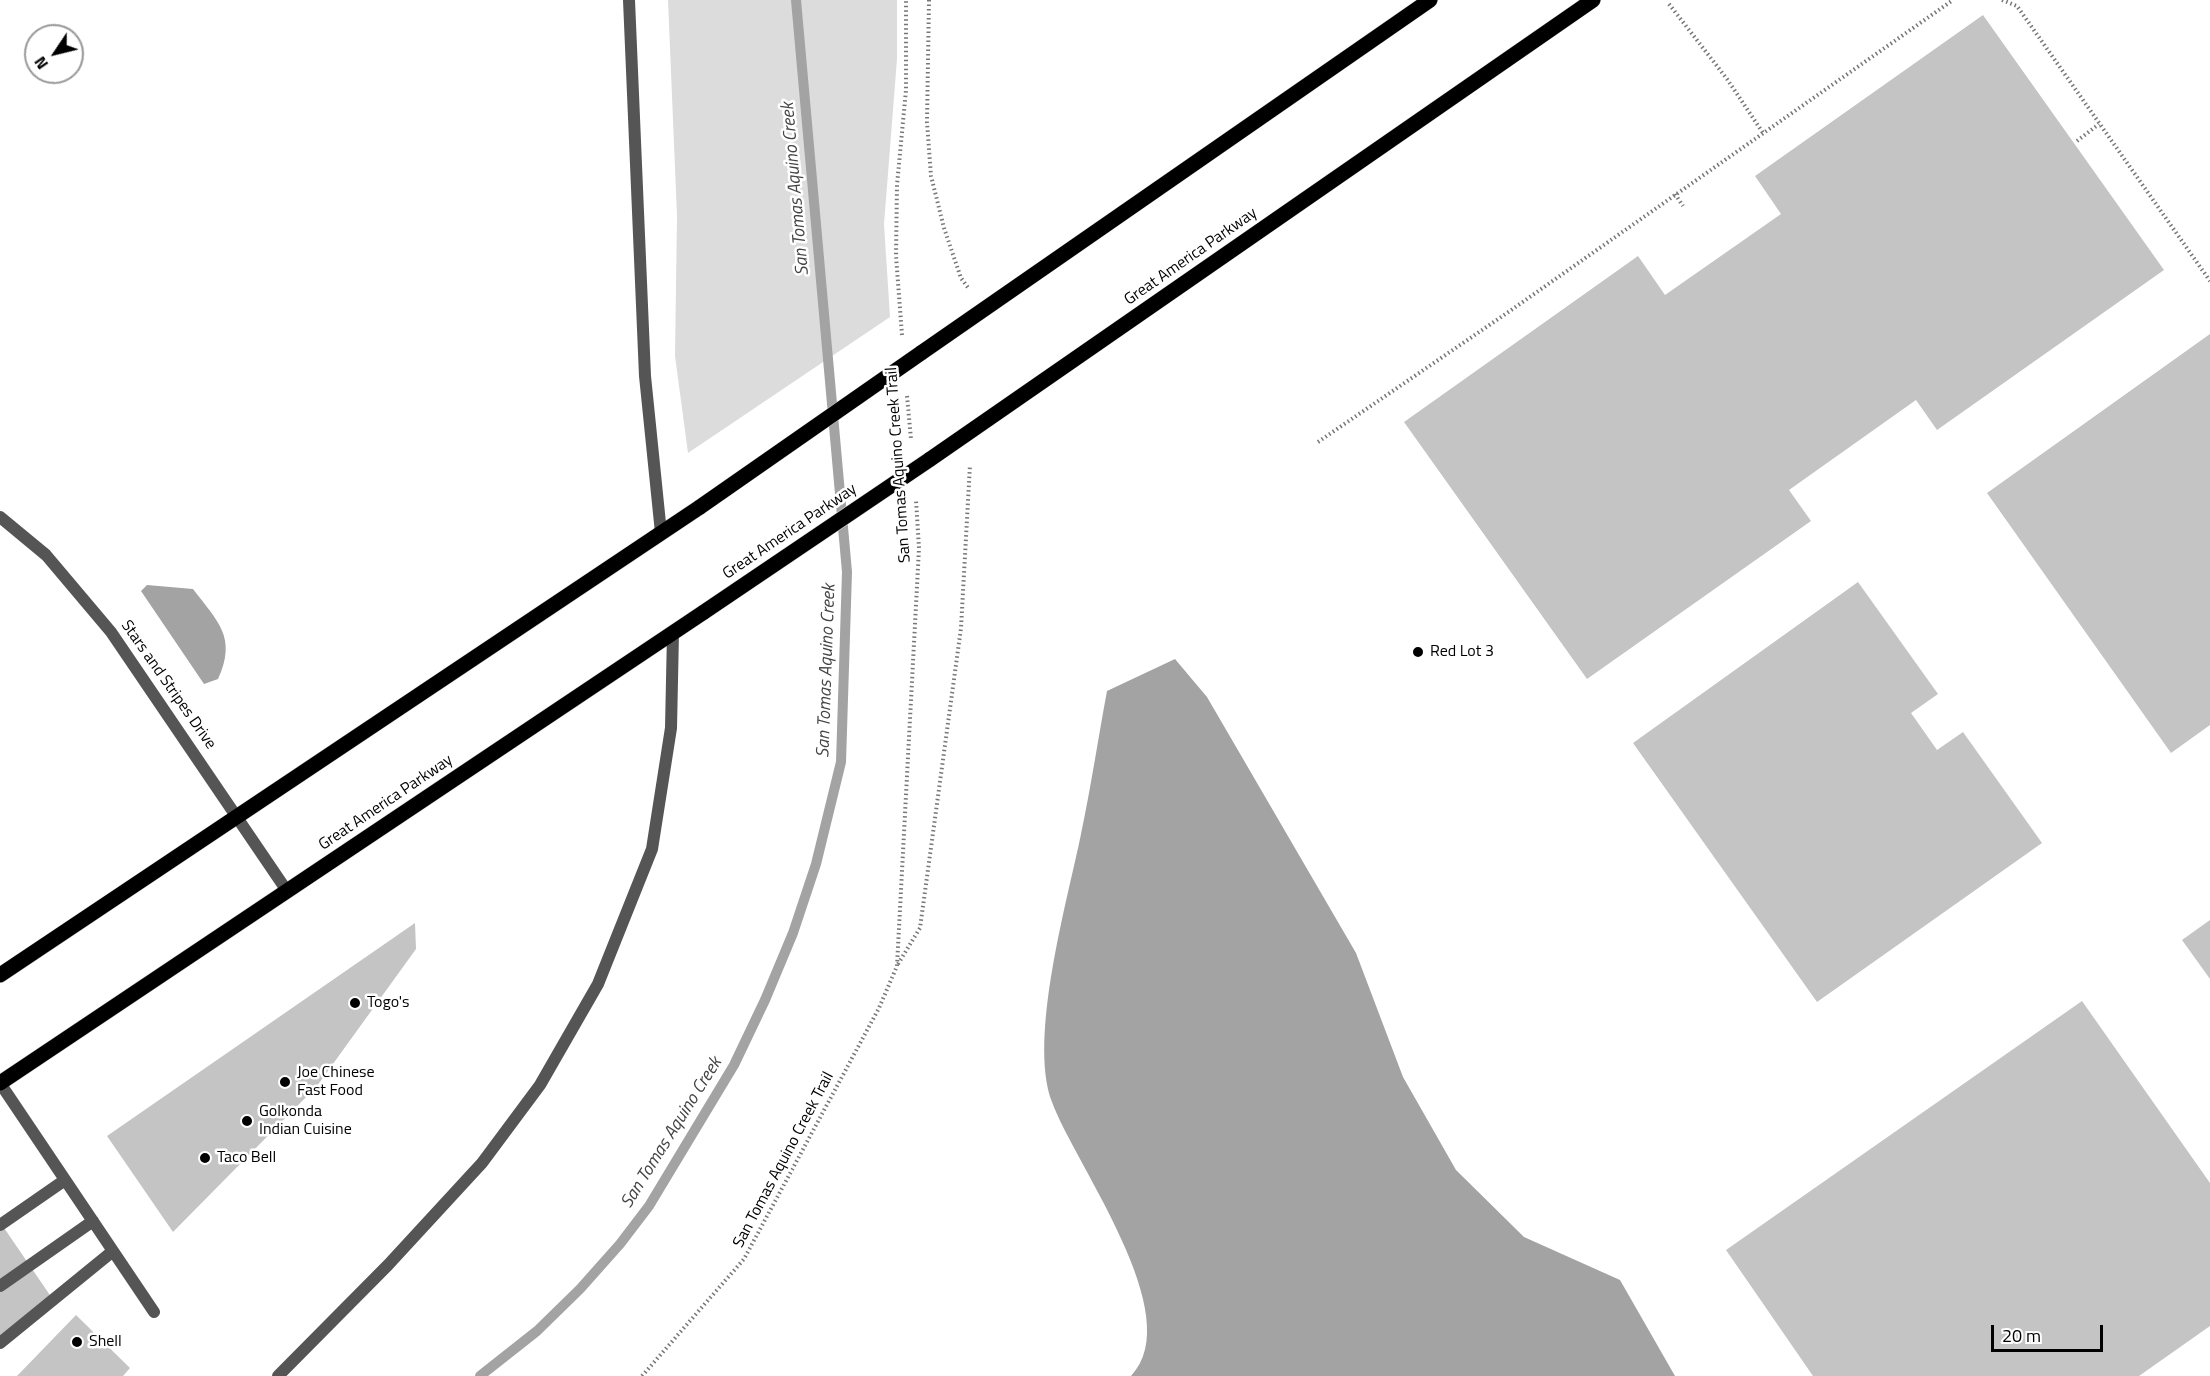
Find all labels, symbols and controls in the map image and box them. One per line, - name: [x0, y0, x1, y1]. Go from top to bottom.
- north arrow: [24, 24, 84, 84]
- text: N: [28, 52, 54, 75]
- water label: San Tomas Aquino Creek: [778, 101, 814, 277]
- street label: Great America Parkway: [1121, 204, 1261, 310]
- street label: San Tomas Aquino Creek Trail: [883, 367, 915, 563]
- street label: Great America Parkway: [719, 480, 861, 584]
- water label: San Tomas Aquino Creek: [813, 584, 841, 758]
- street label: Stars and Stripes Drive: [116, 617, 220, 753]
- place label: Red Lot 3: [1430, 642, 1494, 662]
- marker: Red Lot 3: [1411, 645, 1425, 659]
- street label: Great America Parkway: [315, 751, 457, 855]
- place label: Togo's: [367, 993, 410, 1013]
- marker: Togo's: [348, 996, 362, 1010]
- water label: San Tomas Aquino Creek: [617, 1054, 727, 1212]
- place label: Joe Chinese Fast Food: [297, 1063, 375, 1101]
- street label: San Tomas Aquino Creek Trail: [729, 1069, 839, 1251]
- marker: Joe Chinese Fast Food: [278, 1075, 292, 1089]
- place label: Golkonda Indian Cuisine: [259, 1102, 352, 1140]
- marker: Golkonda Indian Cuisine: [240, 1114, 254, 1128]
- place label: Taco Bell: [217, 1148, 276, 1168]
- marker: Taco Bell: [198, 1151, 212, 1165]
- scale bar: [1994, 1313, 2106, 1351]
- text: 20 m: [2002, 1322, 2041, 1349]
- place label: Shell: [89, 1332, 122, 1352]
- marker: Shell: [70, 1335, 84, 1349]

